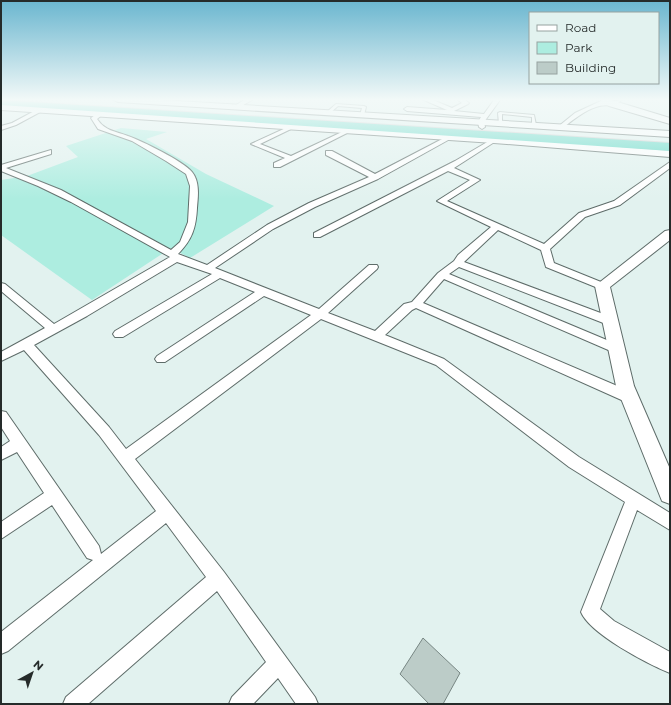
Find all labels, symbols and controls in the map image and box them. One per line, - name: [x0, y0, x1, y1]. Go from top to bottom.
- legend: [529, 12, 659, 84]
- text: Road: [565, 20, 596, 35]
- text: Park: [565, 40, 593, 55]
- text: Building: [565, 60, 616, 75]
- north arrow: [12, 653, 52, 693]
- text: N: [31, 657, 46, 674]

